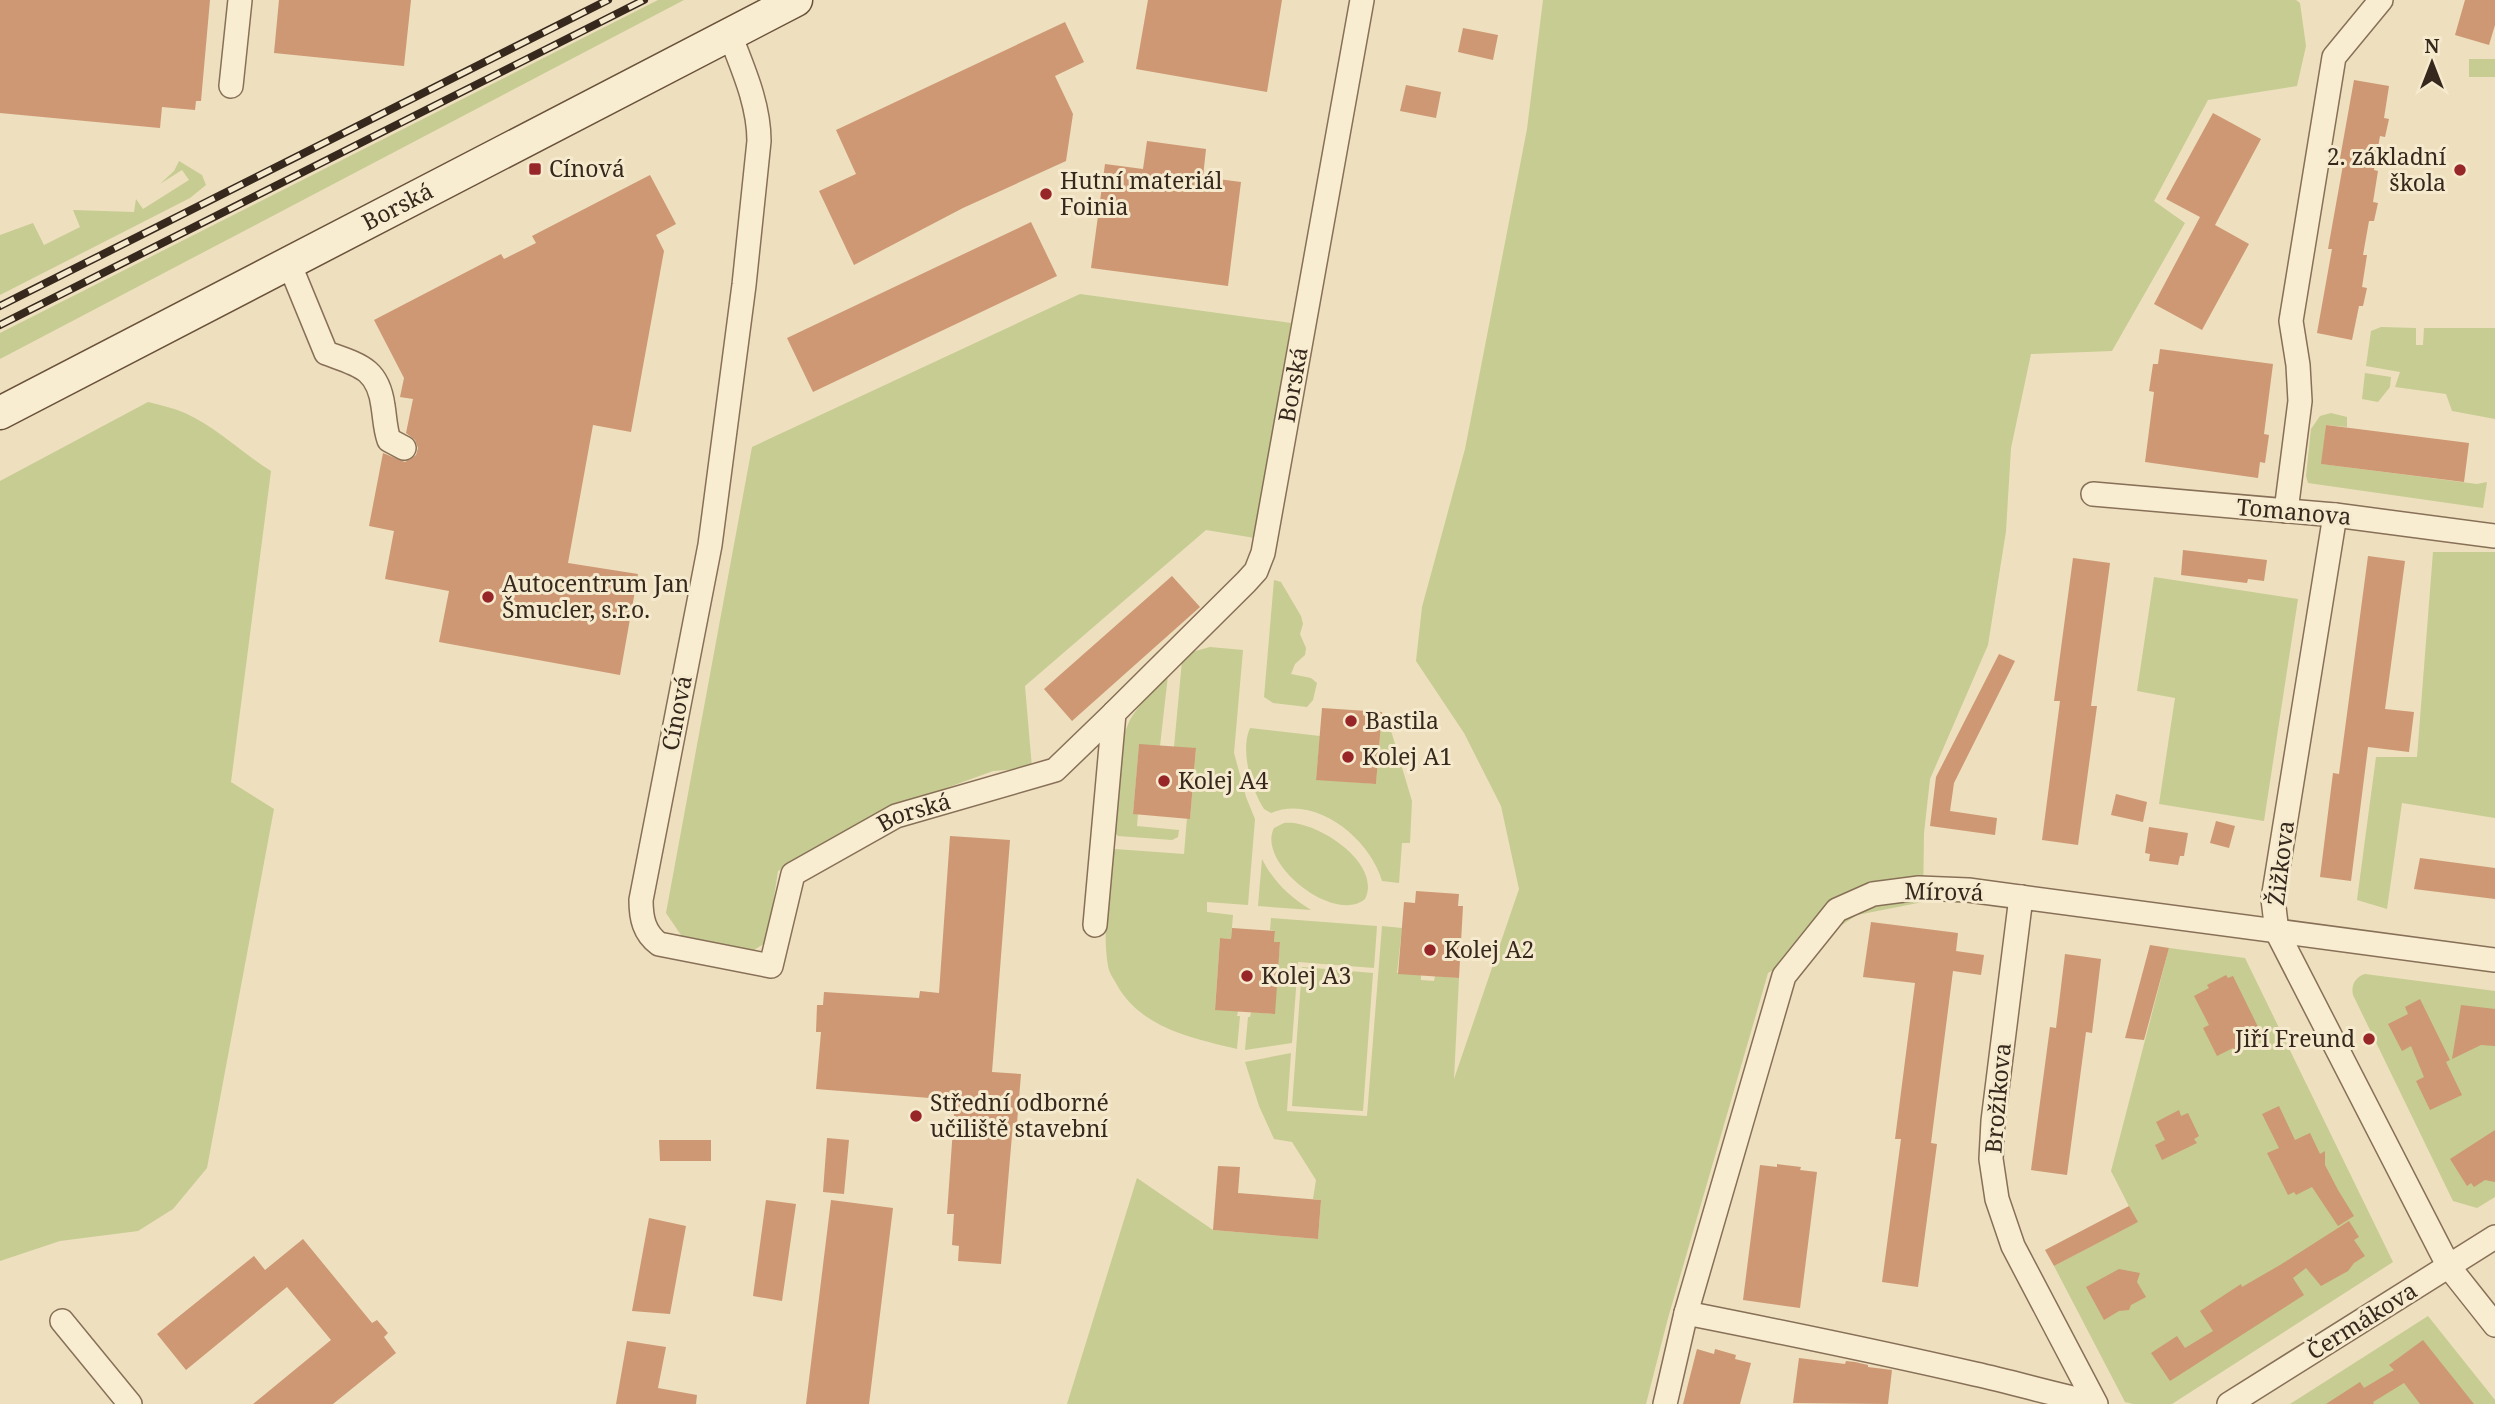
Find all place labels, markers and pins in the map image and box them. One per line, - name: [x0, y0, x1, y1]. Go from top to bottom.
- place label: 2. základní škola: [2327, 140, 2447, 198]
- place label: Cínová: [549, 152, 625, 184]
- marker: Cínová: [527, 161, 543, 177]
- marker: 2. základní škola: [2452, 162, 2468, 178]
- place label: Hutní materiál Foinia: [1060, 164, 1222, 222]
- marker: Hutní materiál Foinia: [1038, 186, 1054, 202]
- place label: Autocentrum Jan Šmucler, s.r.o.: [502, 567, 690, 625]
- marker: Autocentrum Jan Šmucler, s.r.o.: [480, 589, 496, 605]
- place label: Bastila: [1365, 704, 1439, 736]
- marker: Bastila: [1343, 713, 1359, 729]
- place label: Kolej A1: [1362, 740, 1452, 772]
- marker: Kolej A1: [1340, 749, 1356, 765]
- place label: Kolej A4: [1178, 764, 1268, 796]
- marker: Kolej A4: [1156, 773, 1172, 789]
- place label: Kolej A2: [1444, 933, 1534, 965]
- marker: Kolej A2: [1422, 942, 1438, 958]
- place label: Kolej A3: [1261, 959, 1351, 991]
- marker: Kolej A3: [1239, 968, 1255, 984]
- place label: Jiří Freund: [2234, 1022, 2355, 1054]
- marker: Jiří Freund: [2361, 1031, 2377, 1047]
- place label: Střední odborné učiliště stavební: [930, 1086, 1109, 1144]
- marker: Střední odborné učiliště stavební: [908, 1108, 924, 1124]

